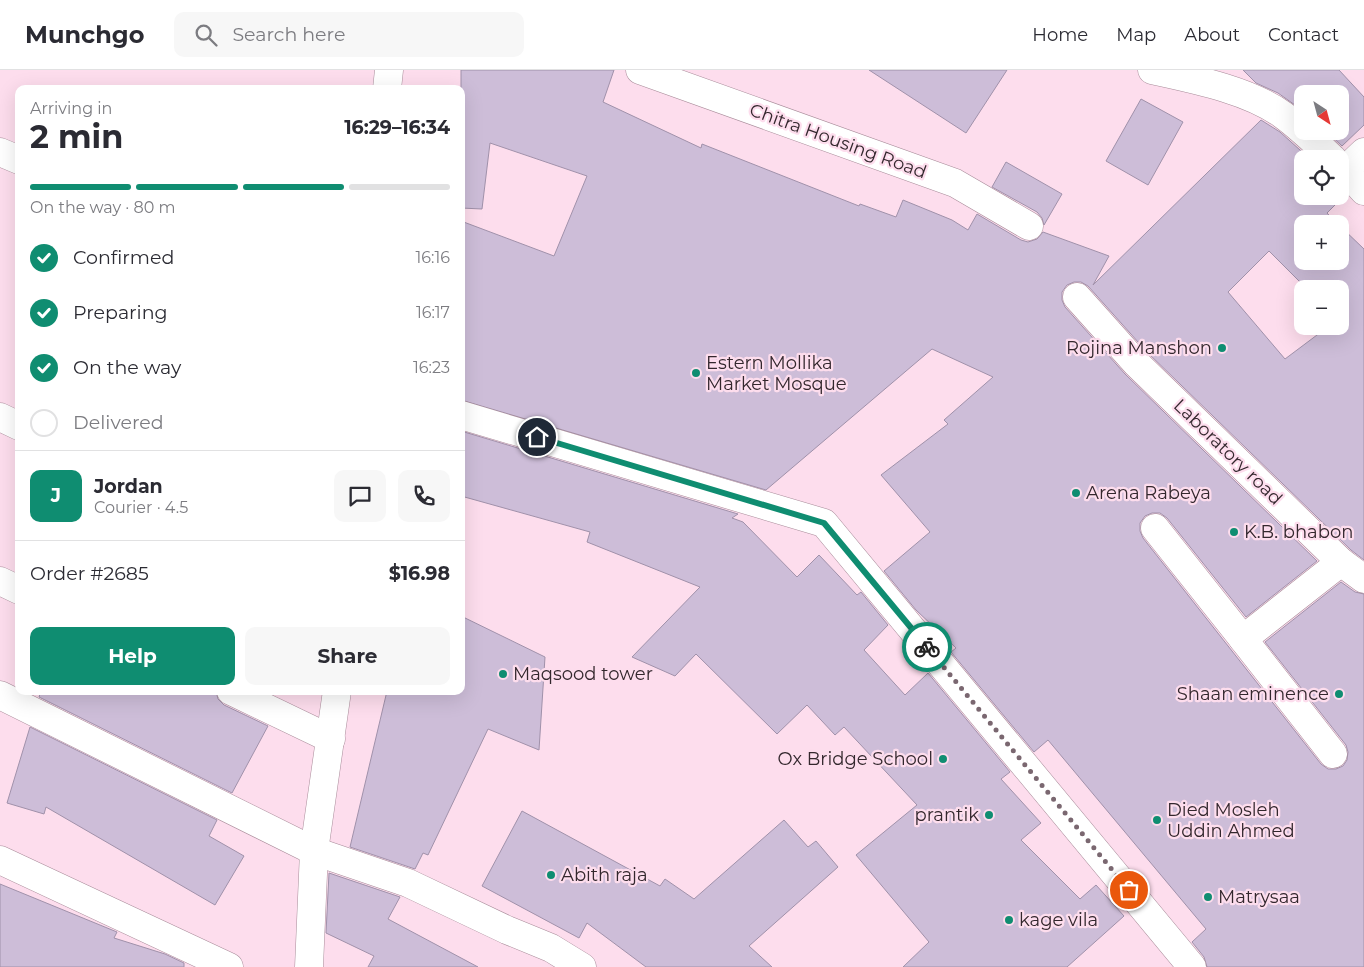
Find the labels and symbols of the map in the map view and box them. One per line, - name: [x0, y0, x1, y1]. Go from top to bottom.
- north arrow: [1294, 85, 1349, 140]
- street label: Chitra Housing Road: [747, 99, 929, 183]
- place label: Rojina Manshon: [1066, 337, 1212, 359]
- marker: Rojina Manshon: [1216, 342, 1228, 354]
- place label: Estern Mollika Market Mosque: [706, 352, 847, 395]
- marker: Estern Mollika Market Mosque: [690, 367, 702, 379]
- street label: Laboratory road: [1169, 395, 1287, 509]
- pin: [516, 416, 558, 458]
- place label: Arena Rabeya: [1086, 482, 1211, 504]
- marker: Arena Rabeya: [1070, 487, 1082, 499]
- place label: K.B. bhabon: [1244, 521, 1353, 543]
- marker: K.B. bhabon: [1228, 526, 1240, 538]
- courier: [902, 622, 952, 672]
- place label: Maqsood tower: [513, 663, 653, 685]
- marker: Maqsood tower: [497, 668, 509, 680]
- place label: Shaan eminence: [1177, 683, 1329, 705]
- marker: Shaan eminence: [1333, 688, 1345, 700]
- place label: Ox Bridge School: [778, 748, 933, 770]
- marker: Ox Bridge School: [937, 753, 949, 765]
- place label: Died Mosleh Uddin Ahmed: [1167, 799, 1295, 842]
- place label: prantik: [915, 804, 979, 826]
- marker: prantik: [983, 809, 995, 821]
- marker: Died Mosleh Uddin Ahmed: [1151, 814, 1163, 826]
- place label: Abith raja: [561, 864, 648, 886]
- marker: Abith raja: [545, 869, 557, 881]
- pin: [1108, 869, 1150, 911]
- place label: Matrysaa: [1218, 886, 1300, 908]
- marker: Matrysaa: [1202, 891, 1214, 903]
- place label: kage vila: [1019, 909, 1098, 931]
- marker: kage vila: [1003, 914, 1015, 926]

